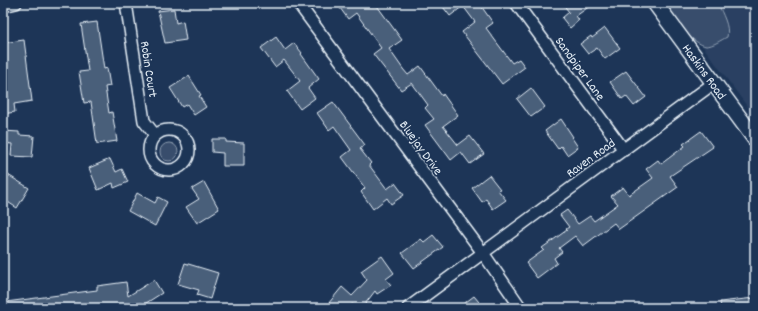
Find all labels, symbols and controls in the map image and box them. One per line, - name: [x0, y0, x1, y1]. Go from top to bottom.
- street label: Sandpiper Lane: [549, 34, 609, 106]
- street label: Robin Court: [134, 40, 161, 99]
- street label: Haskins Road: [676, 41, 730, 104]
- street label: Bluejay Drive: [394, 117, 446, 180]
- street label: Raven Road: [563, 135, 620, 183]

